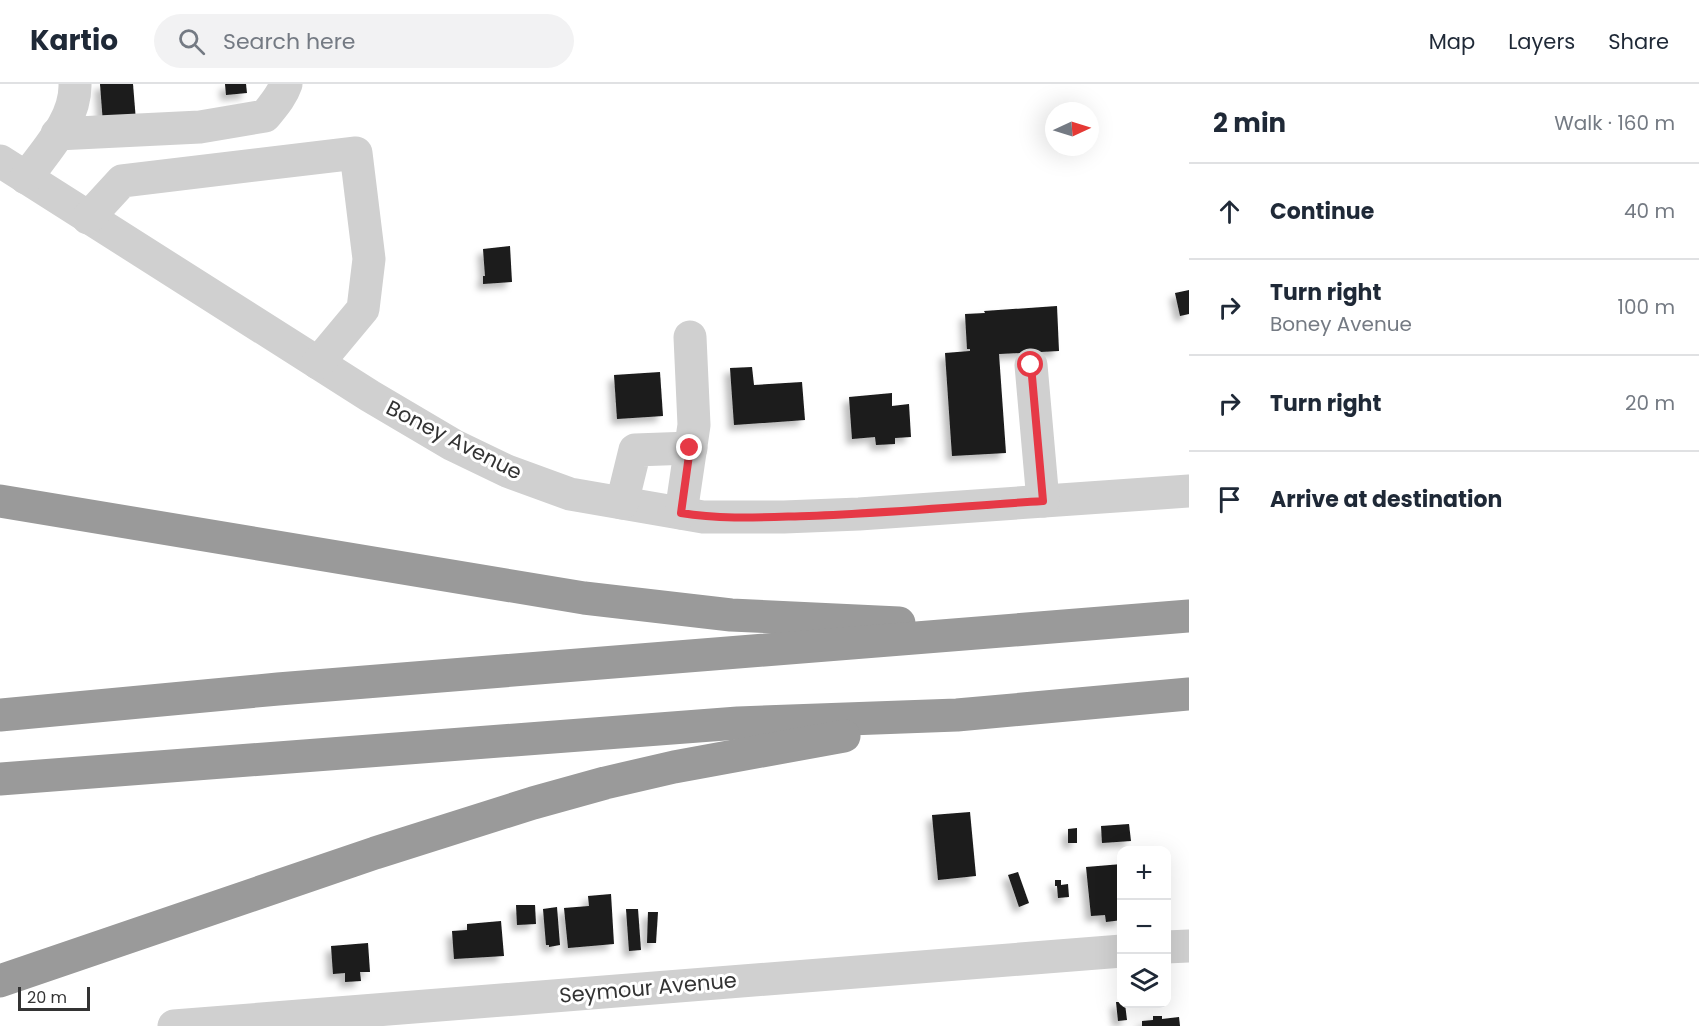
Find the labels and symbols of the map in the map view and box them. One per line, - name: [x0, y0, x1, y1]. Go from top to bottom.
- north arrow: [1045, 102, 1099, 156]
- route start: [1017, 351, 1043, 377]
- street label: Boney Avenue: [381, 393, 527, 486]
- route end: [676, 434, 702, 460]
- street label: Seymour Avenue: [558, 965, 738, 1010]
- scale bar: [18, 984, 90, 1012]

